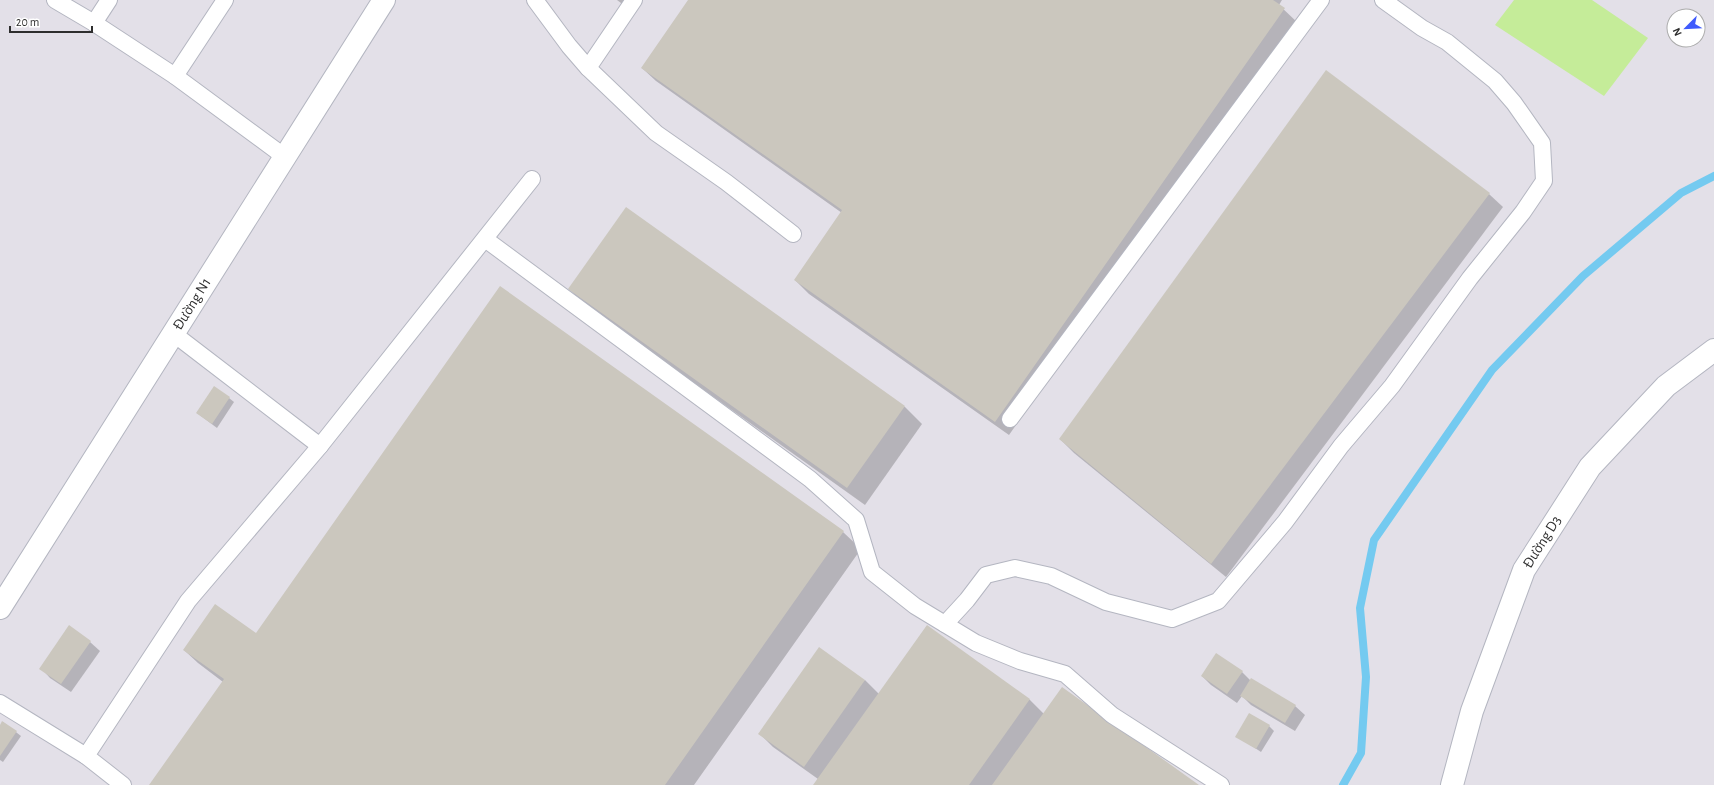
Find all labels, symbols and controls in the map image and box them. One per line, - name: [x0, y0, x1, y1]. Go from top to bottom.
- scale bar: [10, 8, 92, 34]
- north arrow: [1666, 8, 1706, 48]
- text: 20 m: [16, 16, 39, 28]
- text: N: [1671, 26, 1684, 38]
- street label: Đường N1: [170, 275, 214, 333]
- street label: Đường D3: [1520, 513, 1564, 571]

